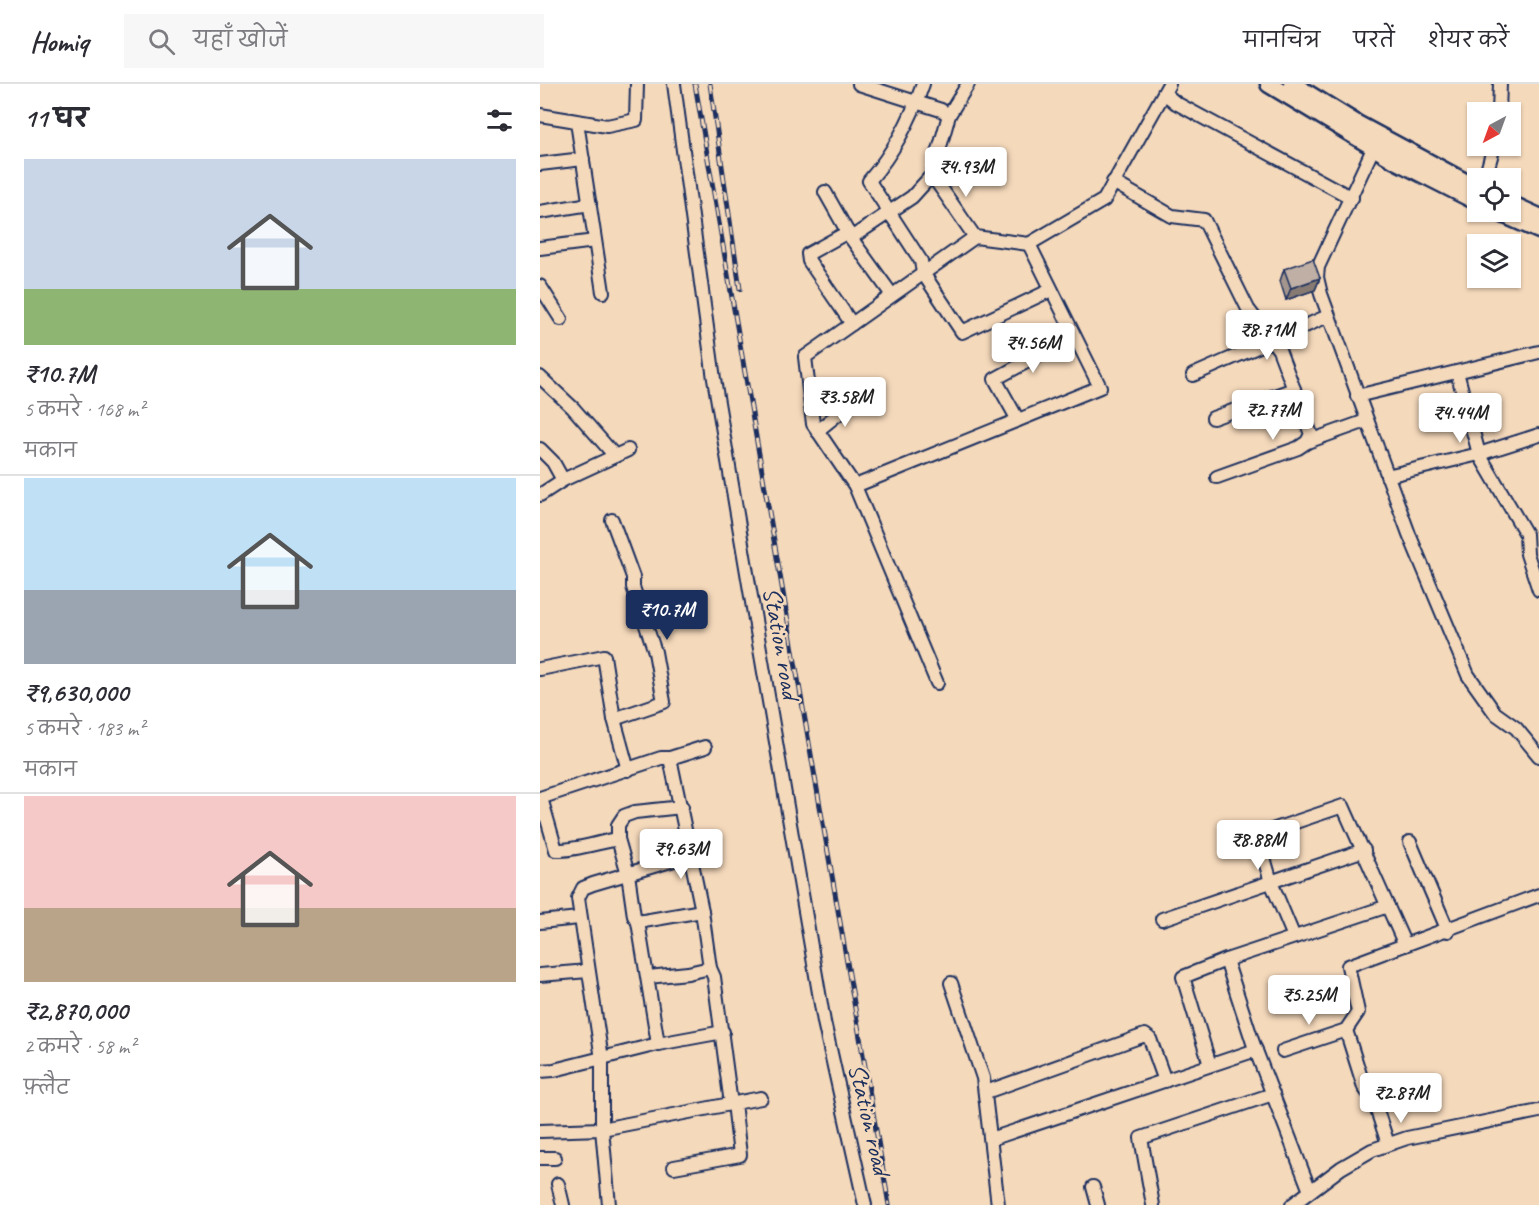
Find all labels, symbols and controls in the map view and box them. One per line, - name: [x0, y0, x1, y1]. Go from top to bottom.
- search box: [124, 14, 544, 68]
- text: Homiq: [30, 24, 88, 59]
- icon: search: [145, 25, 178, 58]
- text: यहाँ खोजें: [193, 26, 287, 54]
- text: मानचित्र: [1243, 27, 1320, 53]
- text: परतें: [1353, 27, 1395, 53]
- text: शेयर करें: [1428, 27, 1509, 53]
- text: 11 घर: [24, 102, 88, 135]
- north arrow: [1467, 102, 1521, 156]
- map controls: [1467, 102, 1521, 288]
- icon: filters: [483, 104, 516, 137]
- pin: ₹4.93M: [917, 147, 1015, 198]
- text: ₹4.93M: [939, 154, 993, 179]
- button: locate: [1467, 168, 1521, 222]
- icon: home: [216, 198, 324, 306]
- button: layers: [1467, 234, 1521, 288]
- pin: ₹8.71M: [1218, 310, 1316, 361]
- text: ₹8.71M: [1240, 317, 1294, 342]
- pin: ₹4.56M: [984, 323, 1082, 374]
- text: ₹4.56M: [1006, 330, 1060, 355]
- text: ₹10.7M: [24, 357, 95, 390]
- pin: ₹3.58M: [796, 377, 894, 428]
- text: ₹3.58M: [818, 384, 872, 409]
- pin: ₹2.77M: [1224, 390, 1322, 441]
- pin: ₹4.44M: [1411, 393, 1509, 444]
- text: 5 कमरे · 168 m²: [24, 397, 144, 422]
- text: ₹2.77M: [1246, 397, 1300, 422]
- text: ₹4.44M: [1433, 400, 1487, 425]
- text: मकान: [24, 438, 77, 463]
- icon: home: [216, 517, 324, 625]
- street label: Station road: [755, 585, 808, 705]
- pin: ₹10.7M: [618, 590, 716, 641]
- text: ₹10.7M: [640, 597, 694, 622]
- text: ₹9,630,000: [24, 676, 128, 709]
- text: 5 कमरे · 183 m²: [24, 716, 144, 741]
- text: मकान: [24, 757, 77, 782]
- pin: ₹8.88M: [1209, 820, 1307, 871]
- text: ₹8.88M: [1231, 827, 1285, 852]
- pin: ₹9.63M: [632, 829, 730, 880]
- icon: home: [216, 835, 324, 943]
- text: ₹9.63M: [654, 836, 708, 861]
- pin: ₹5.25M: [1260, 975, 1358, 1026]
- text: ₹5.25M: [1282, 982, 1336, 1007]
- text: ₹2,870,000: [24, 994, 128, 1027]
- text: 2 कमरे · 58 m²: [24, 1034, 135, 1059]
- street label: Station road: [841, 1060, 899, 1182]
- pin: ₹2.87M: [1352, 1073, 1450, 1124]
- text: फ़्लैट: [24, 1075, 70, 1100]
- text: ₹2.87M: [1374, 1080, 1428, 1105]

